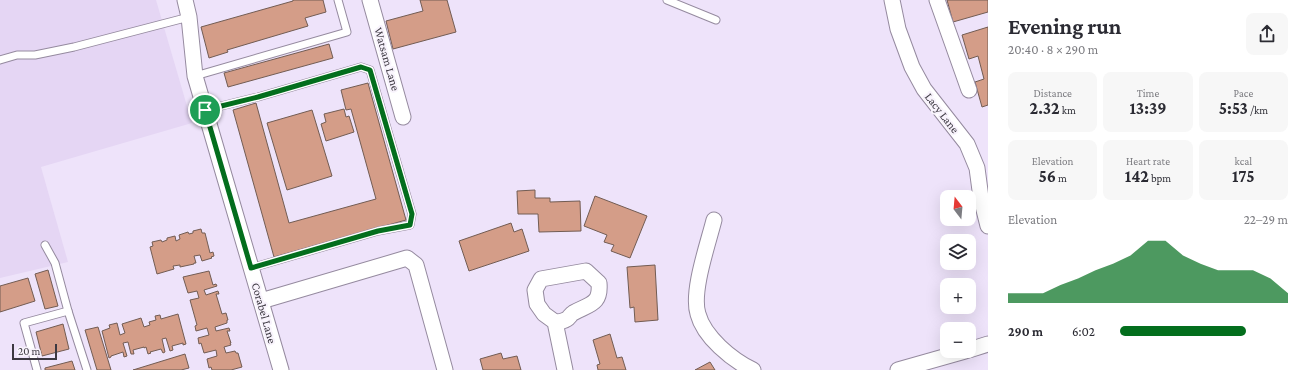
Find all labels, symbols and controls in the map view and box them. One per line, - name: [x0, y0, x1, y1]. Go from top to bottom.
- button: share: [1246, 13, 1288, 55]
- text: Evening run: [1008, 14, 1121, 39]
- street label: Watsam Lane: [371, 26, 403, 92]
- text: 20:40 · 8 × 290 m: [1008, 42, 1098, 57]
- text: Distance: [1033, 87, 1072, 99]
- text: Time: [1137, 87, 1159, 99]
- text: Pace: [1233, 87, 1253, 99]
- street label: Lacy Lane: [922, 90, 962, 136]
- pin: [188, 93, 222, 127]
- icon: arrive: [194, 99, 216, 121]
- text: 2.32: [1029, 99, 1060, 118]
- text: 13:39: [1130, 99, 1166, 118]
- text: 5:53: [1219, 99, 1248, 118]
- text: km: [1060, 104, 1076, 116]
- text: /km: [1248, 104, 1268, 116]
- text: Elevation: [1032, 155, 1073, 167]
- text: Heart rate: [1126, 155, 1170, 167]
- text: kcal: [1234, 155, 1252, 167]
- text: 56: [1038, 167, 1056, 186]
- text: 142: [1125, 167, 1149, 186]
- text: 175: [1232, 167, 1255, 186]
- text: m: [1056, 172, 1067, 184]
- text: bpm: [1149, 172, 1171, 184]
- north arrow: [940, 190, 976, 226]
- map controls: [940, 190, 976, 358]
- text: Elevation: [1008, 212, 1057, 227]
- text: 22–29 m: [1244, 212, 1288, 227]
- button: layers: [940, 234, 976, 270]
- button: +: [940, 278, 976, 314]
- street label: Corabel Lane: [249, 281, 279, 345]
- button: −: [940, 322, 976, 358]
- text: 290 m: [1008, 324, 1043, 339]
- text: 6:02: [1072, 324, 1095, 339]
- scale bar: [12, 342, 57, 361]
- text: 20 m: [18, 345, 40, 357]

